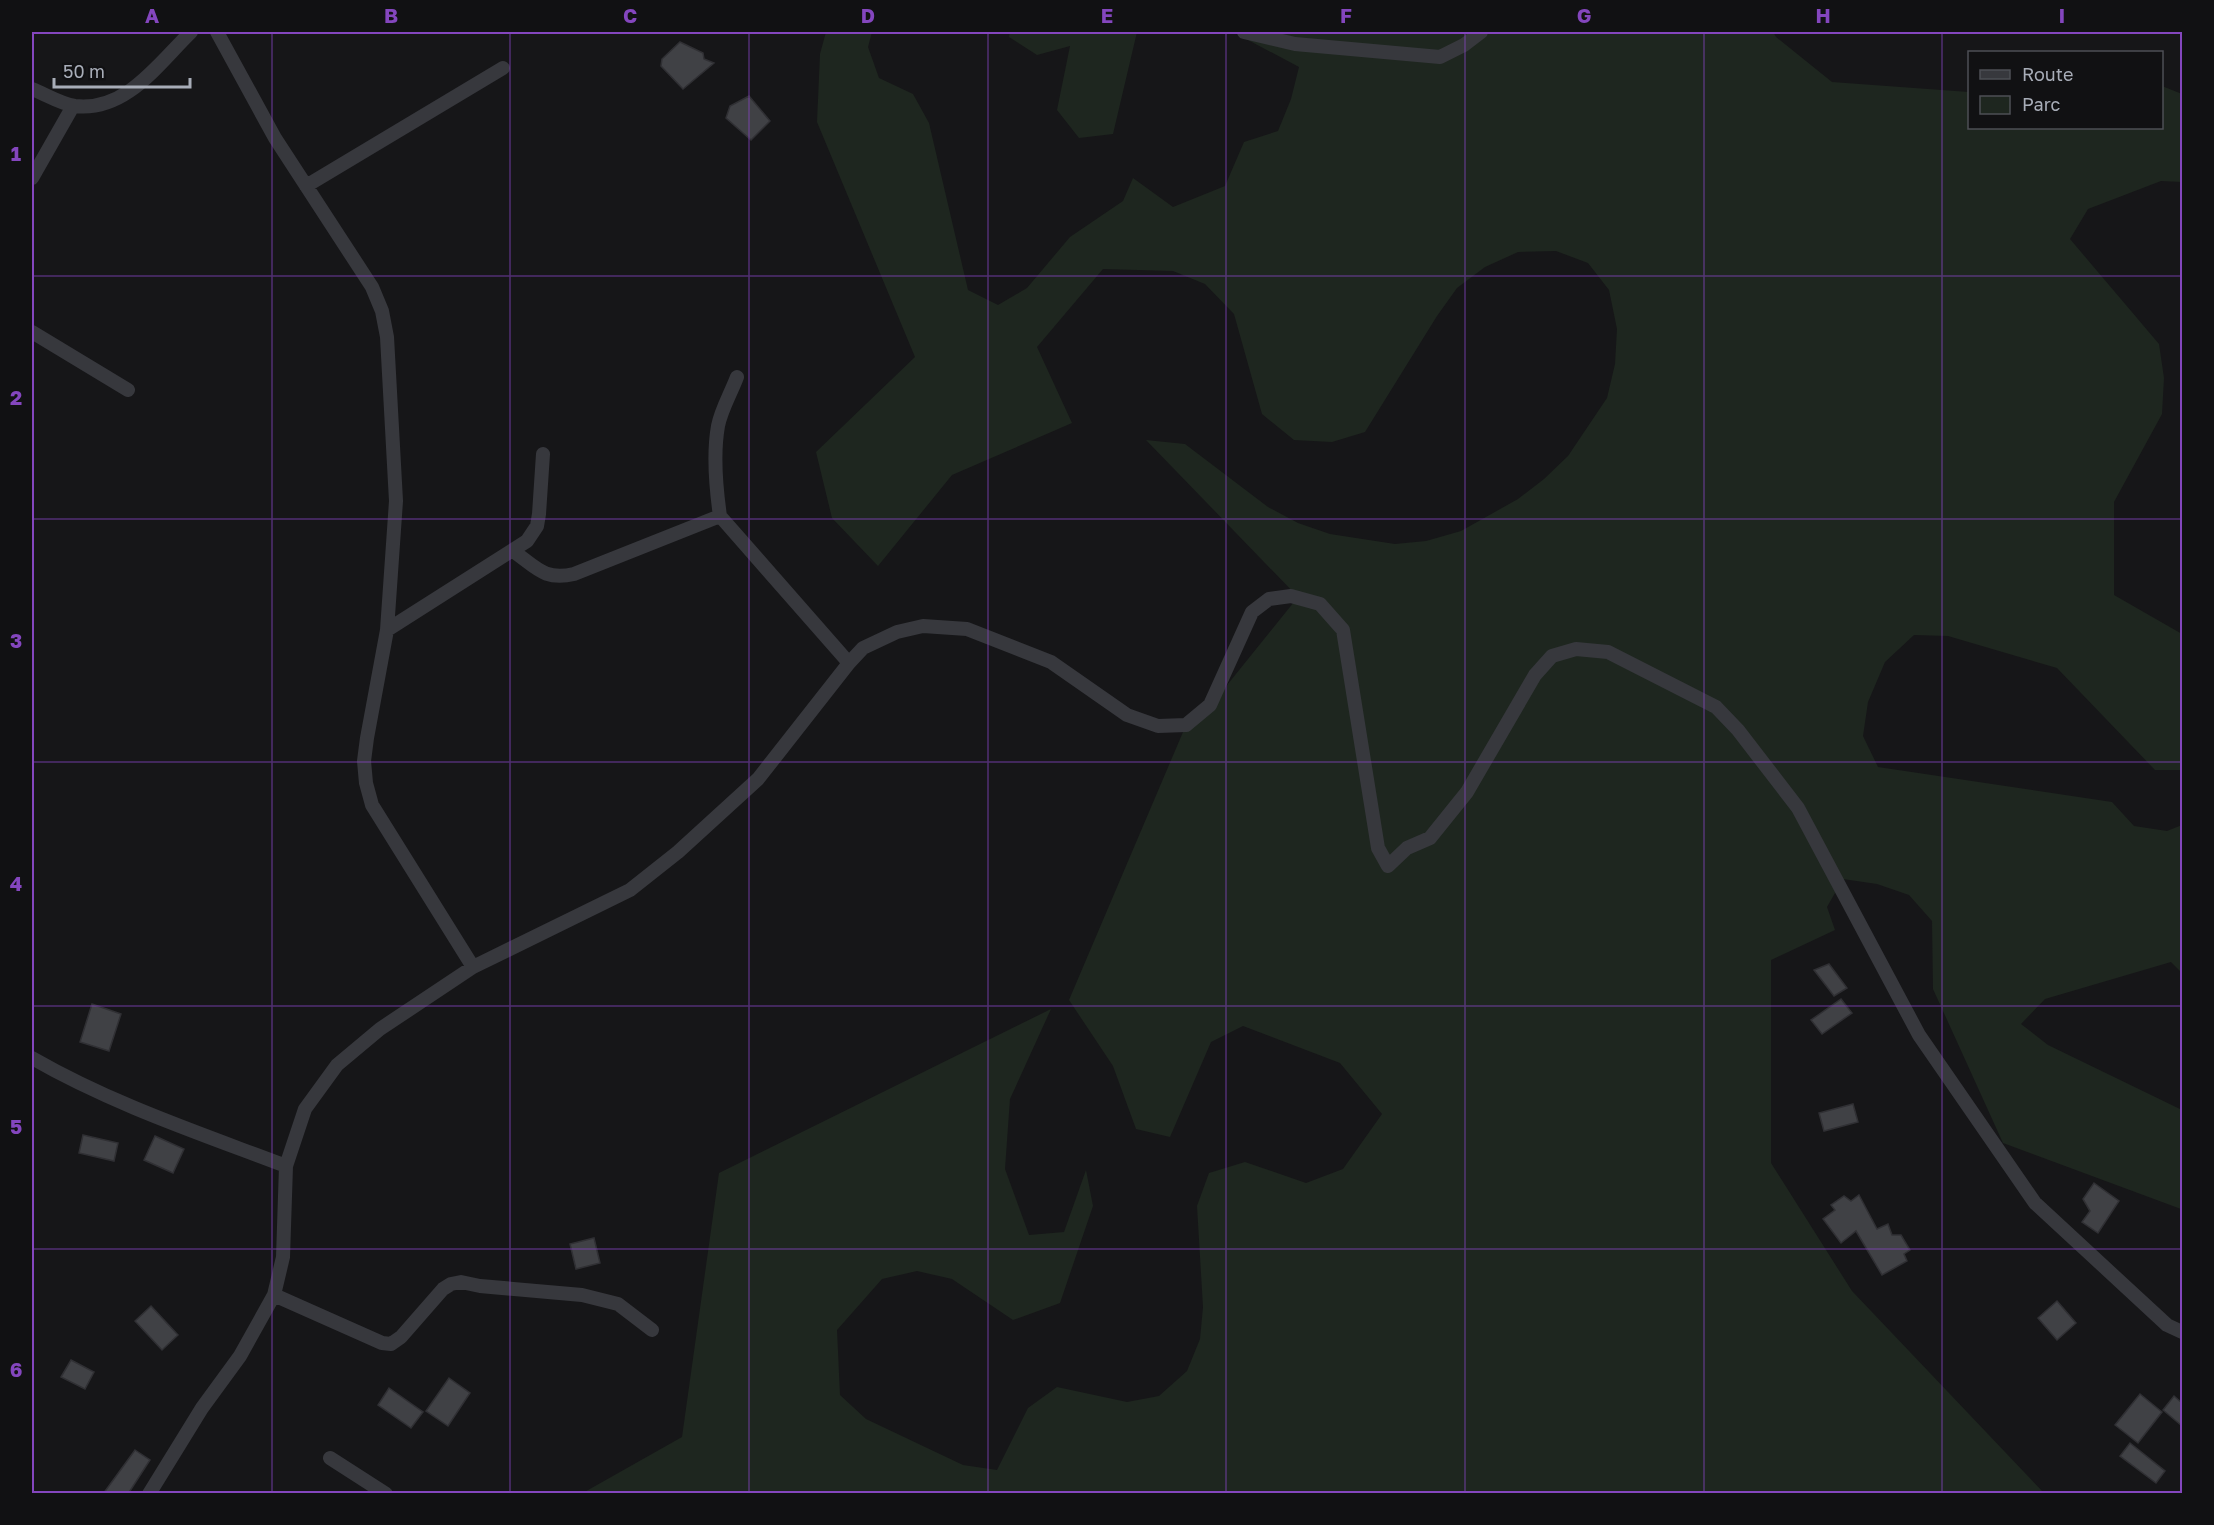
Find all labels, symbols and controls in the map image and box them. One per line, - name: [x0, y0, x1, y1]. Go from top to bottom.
- text: A: [145, 3, 159, 27]
- text: B: [384, 3, 398, 27]
- text: C: [623, 3, 637, 27]
- text: D: [861, 3, 875, 27]
- text: E: [1101, 3, 1113, 27]
- text: F: [1340, 3, 1352, 27]
- text: G: [1577, 3, 1591, 27]
- text: H: [1815, 3, 1831, 27]
- text: I: [2059, 3, 2065, 27]
- scale bar: [54, 51, 190, 89]
- legend: [1968, 51, 2163, 129]
- text: 50 m: [63, 60, 105, 82]
- text: Route: [2022, 63, 2073, 85]
- text: Parc: [2022, 93, 2061, 115]
- text: 1: [11, 141, 21, 165]
- text: 2: [10, 385, 22, 409]
- text: 3: [10, 628, 22, 652]
- text: 4: [10, 871, 22, 895]
- text: 5: [10, 1114, 22, 1138]
- text: 6: [10, 1357, 22, 1381]

